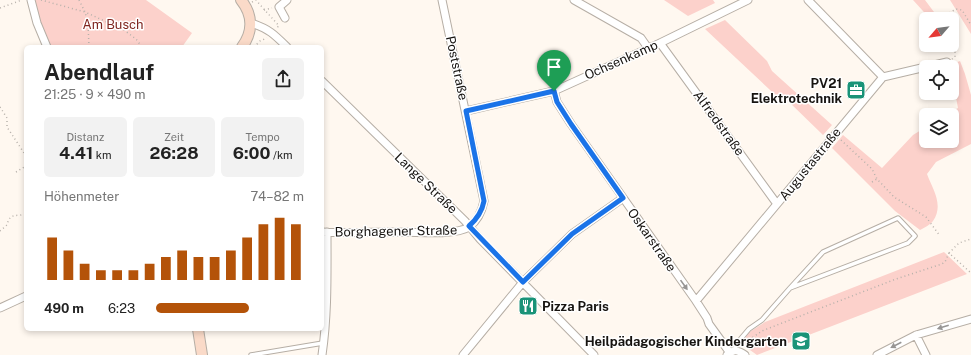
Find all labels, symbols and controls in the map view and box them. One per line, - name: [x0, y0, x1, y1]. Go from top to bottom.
- north arrow: [919, 12, 959, 52]
- map controls: [919, 12, 959, 148]
- park label: Am Busch: [83, 17, 143, 32]
- street label: Poststraße: [443, 34, 471, 102]
- street label: Ochsenkamp: [582, 37, 660, 83]
- pin: [537, 50, 571, 91]
- icon: arrive: [543, 56, 565, 78]
- button: share: [262, 58, 304, 100]
- text: Abendlauf: [44, 59, 154, 85]
- button: locate: [919, 60, 959, 100]
- place label: PV21 Elektrotechnik: [751, 76, 842, 106]
- office icon: PV21 Elektrotechnik: [845, 79, 867, 101]
- text: 21:25 · 9 × 490 m: [44, 87, 146, 102]
- street label: Alfredstraße: [690, 88, 748, 158]
- button: layers: [919, 108, 959, 148]
- street label: Augustastraße: [776, 125, 844, 203]
- text: Distanz: [66, 131, 104, 143]
- text: Zeit: [164, 131, 184, 143]
- text: Tempo: [246, 131, 280, 143]
- text: 4.41: [59, 143, 93, 163]
- text: 26:28: [149, 143, 199, 163]
- text: 6:00: [233, 143, 270, 163]
- text: km: [93, 149, 112, 161]
- text: /km: [270, 149, 293, 161]
- street label: Lange Straße: [392, 150, 460, 216]
- text: Höhenmeter: [44, 189, 119, 204]
- text: 74–82 m: [251, 189, 304, 204]
- street label: Oskarstraße: [625, 205, 679, 275]
- street label: Borghagener Straße: [335, 222, 457, 240]
- one-way arrow: [680, 280, 688, 291]
- restaurant icon: Pizza Paris: [517, 295, 539, 317]
- place label: Pizza Paris: [542, 299, 609, 314]
- text: 490 m: [44, 301, 84, 316]
- text: 6:23: [108, 301, 135, 316]
- one-way arrow: [937, 324, 949, 330]
- school or university icon: Heilpädagogischer Kindergarten: [790, 330, 812, 352]
- place label: Heilpädagogischer Kindergarten: [585, 334, 787, 349]
- one-way arrow: [891, 342, 902, 348]

